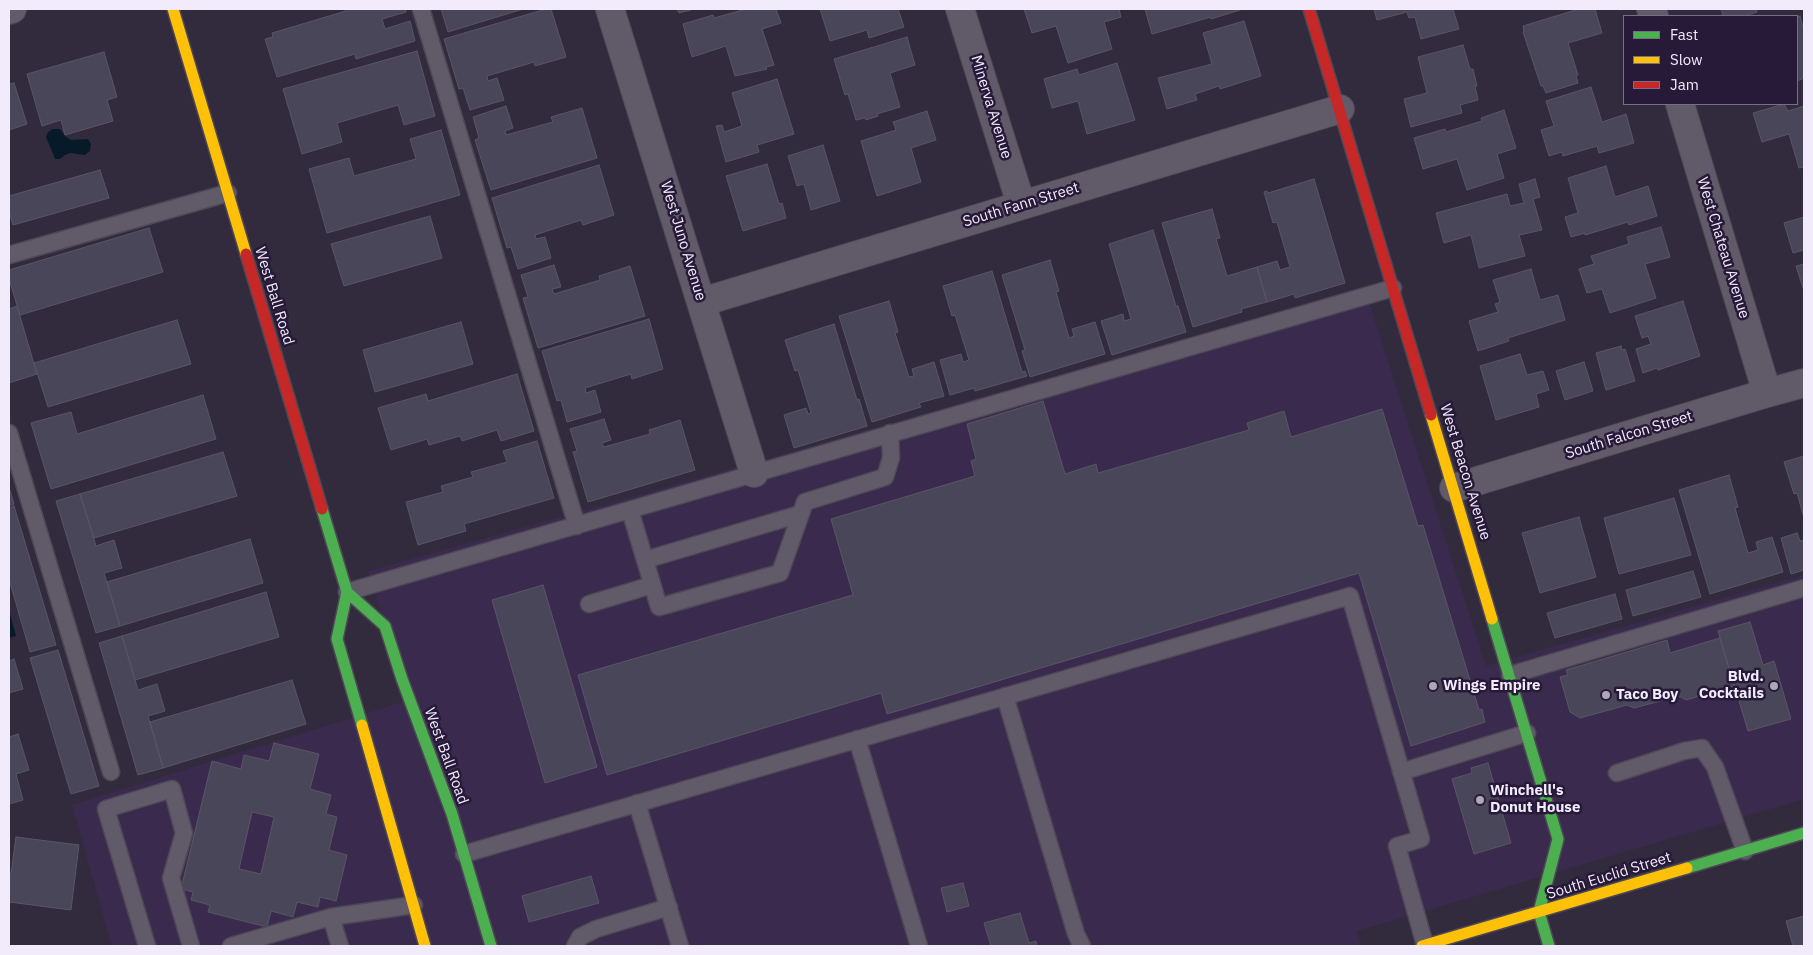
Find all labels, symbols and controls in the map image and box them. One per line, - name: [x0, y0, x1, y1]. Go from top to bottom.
- legend: [1623, 15, 1798, 105]
- text: Fast: [1670, 25, 1698, 44]
- text: Slow: [1670, 50, 1703, 69]
- street label: Minerva Avenue: [967, 53, 1015, 161]
- text: Jam: [1670, 75, 1699, 94]
- street label: West Chateau Avenue: [1693, 175, 1753, 321]
- street label: West Juno Avenue: [656, 179, 710, 303]
- street label: South Fann Street: [961, 179, 1081, 231]
- street label: West Ball Road: [251, 245, 297, 347]
- street label: West Beacon Avenue: [1436, 402, 1494, 542]
- street label: South Falcon Street: [1563, 407, 1695, 463]
- place label: Blvd. Cocktails: [1699, 668, 1764, 703]
- place label: Wings Empire: [1443, 677, 1541, 695]
- marker: Wings Empire: [1427, 680, 1439, 692]
- marker: Blvd. Cocktails: [1768, 680, 1780, 692]
- place label: Taco Boy: [1616, 686, 1678, 704]
- marker: Taco Boy: [1600, 689, 1612, 701]
- street label: West Ball Road: [420, 705, 472, 807]
- place label: Winchell's Donut House: [1490, 782, 1580, 817]
- marker: Winchell's Donut House: [1474, 794, 1486, 806]
- street label: South Euclid Street: [1545, 849, 1673, 903]

